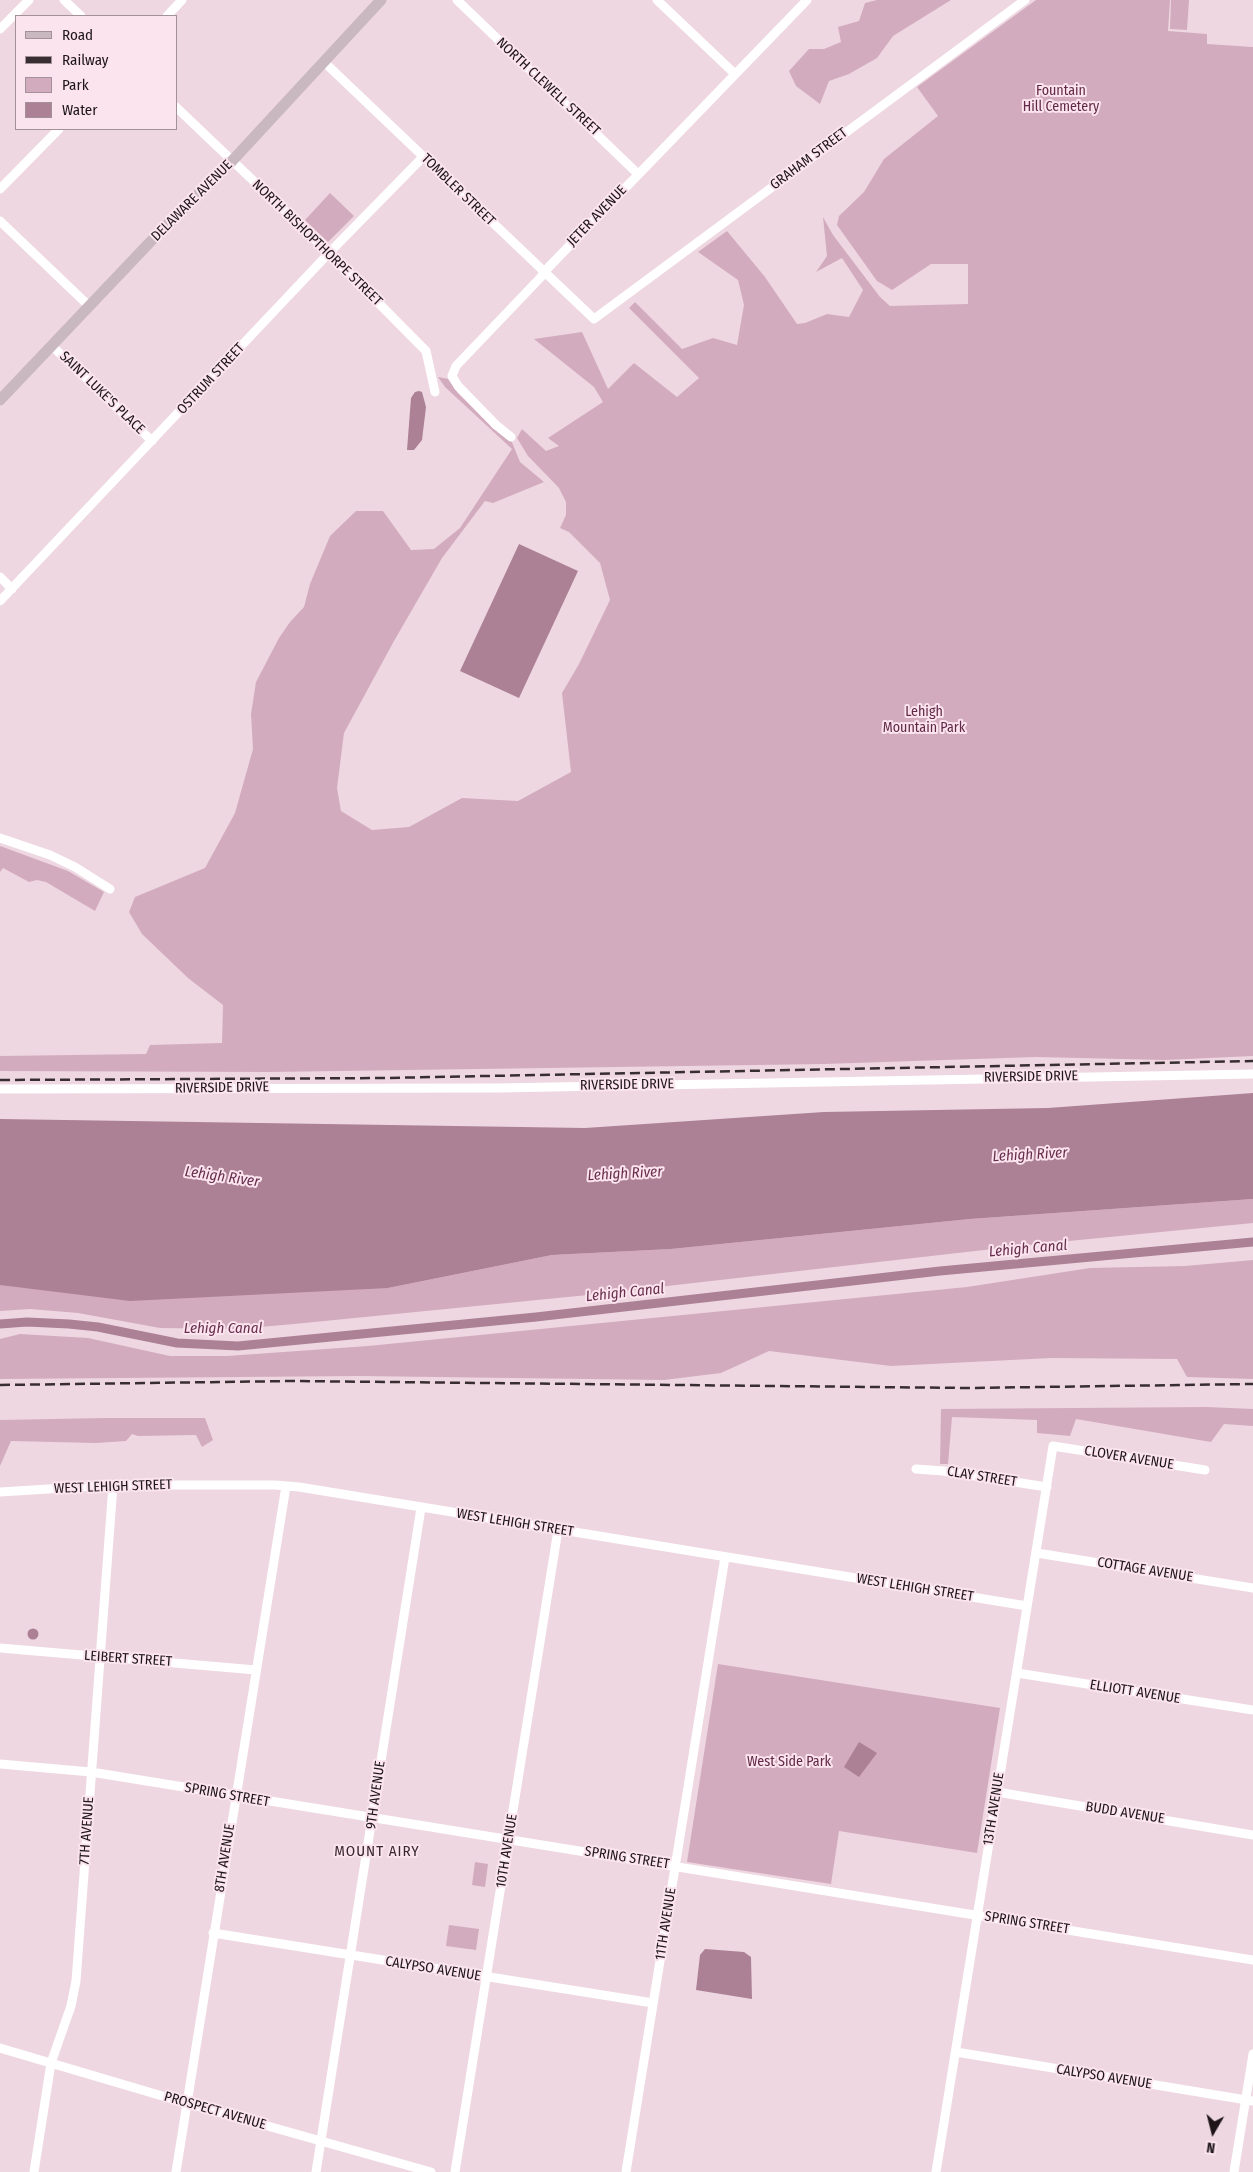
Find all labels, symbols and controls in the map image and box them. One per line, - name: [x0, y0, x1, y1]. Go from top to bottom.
- legend: [15, 15, 178, 130]
- text: Road: [62, 26, 93, 44]
- street label: NORTH CLEWELL STREET: [493, 35, 603, 139]
- text: Railway: [62, 51, 109, 69]
- text: Park: [62, 76, 89, 94]
- park label: Fountain Hill Cemetery: [1023, 83, 1099, 115]
- text: Water: [62, 101, 97, 119]
- street label: GRAHAM STREET: [767, 124, 851, 194]
- street label: TOMBLER STREET: [418, 150, 498, 230]
- street label: DELAWARE AVENUE: [148, 157, 236, 245]
- street label: NORTH BISHOPTHORPE STREET: [248, 176, 386, 310]
- street label: JETER AVENUE: [564, 182, 630, 250]
- street label: OSTRUM STREET: [174, 340, 248, 418]
- street label: SAINT LUKE'S PLACE: [56, 348, 148, 438]
- park label: Lehigh Mountain Park: [883, 704, 965, 736]
- street label: RIVERSIDE DRIVE: [984, 1068, 1078, 1086]
- street label: RIVERSIDE DRIVE: [580, 1076, 674, 1094]
- street label: RIVERSIDE DRIVE: [175, 1079, 269, 1097]
- water label: Lehigh River: [992, 1144, 1068, 1166]
- water label: Lehigh River: [184, 1163, 260, 1191]
- water label: Lehigh River: [587, 1163, 663, 1185]
- water label: Lehigh Canal: [988, 1237, 1068, 1261]
- water label: Lehigh Canal: [585, 1280, 665, 1306]
- water label: Lehigh Canal: [184, 1320, 262, 1338]
- street label: CLOVER AVENUE: [1083, 1443, 1175, 1473]
- street label: CLAY STREET: [946, 1463, 1018, 1491]
- street label: WEST LEHIGH STREET: [54, 1477, 172, 1497]
- street label: WEST LEHIGH STREET: [455, 1505, 575, 1541]
- street label: COTTAGE AVENUE: [1096, 1554, 1194, 1586]
- street label: WEST LEHIGH STREET: [855, 1570, 975, 1606]
- street label: LEIBERT STREET: [83, 1648, 173, 1670]
- street label: ELLIOTT AVENUE: [1089, 1677, 1181, 1707]
- park label: West Side Park: [747, 1754, 831, 1770]
- street label: 9TH AVENUE: [363, 1760, 389, 1830]
- street label: 13TH AVENUE: [980, 1771, 1008, 1847]
- street label: SPRING STREET: [183, 1779, 271, 1811]
- street label: 7TH AVENUE: [76, 1796, 98, 1866]
- street label: BUDD AVENUE: [1084, 1798, 1166, 1828]
- street label: 10TH AVENUE: [493, 1813, 521, 1889]
- street label: 8TH AVENUE: [211, 1823, 239, 1893]
- district label: MOUNT AIRY: [333, 1843, 421, 1861]
- street label: SPRING STREET: [583, 1843, 671, 1873]
- street label: 11TH AVENUE: [652, 1887, 680, 1961]
- street label: SPRING STREET: [983, 1908, 1071, 1938]
- street label: CALYPSO AVENUE: [384, 1953, 482, 1985]
- street label: CALYPSO AVENUE: [1055, 2061, 1153, 2093]
- street label: PROSPECT AVENUE: [162, 2088, 268, 2134]
- north arrow: [1188, 2107, 1238, 2157]
- text: N: [1206, 2138, 1216, 2156]

